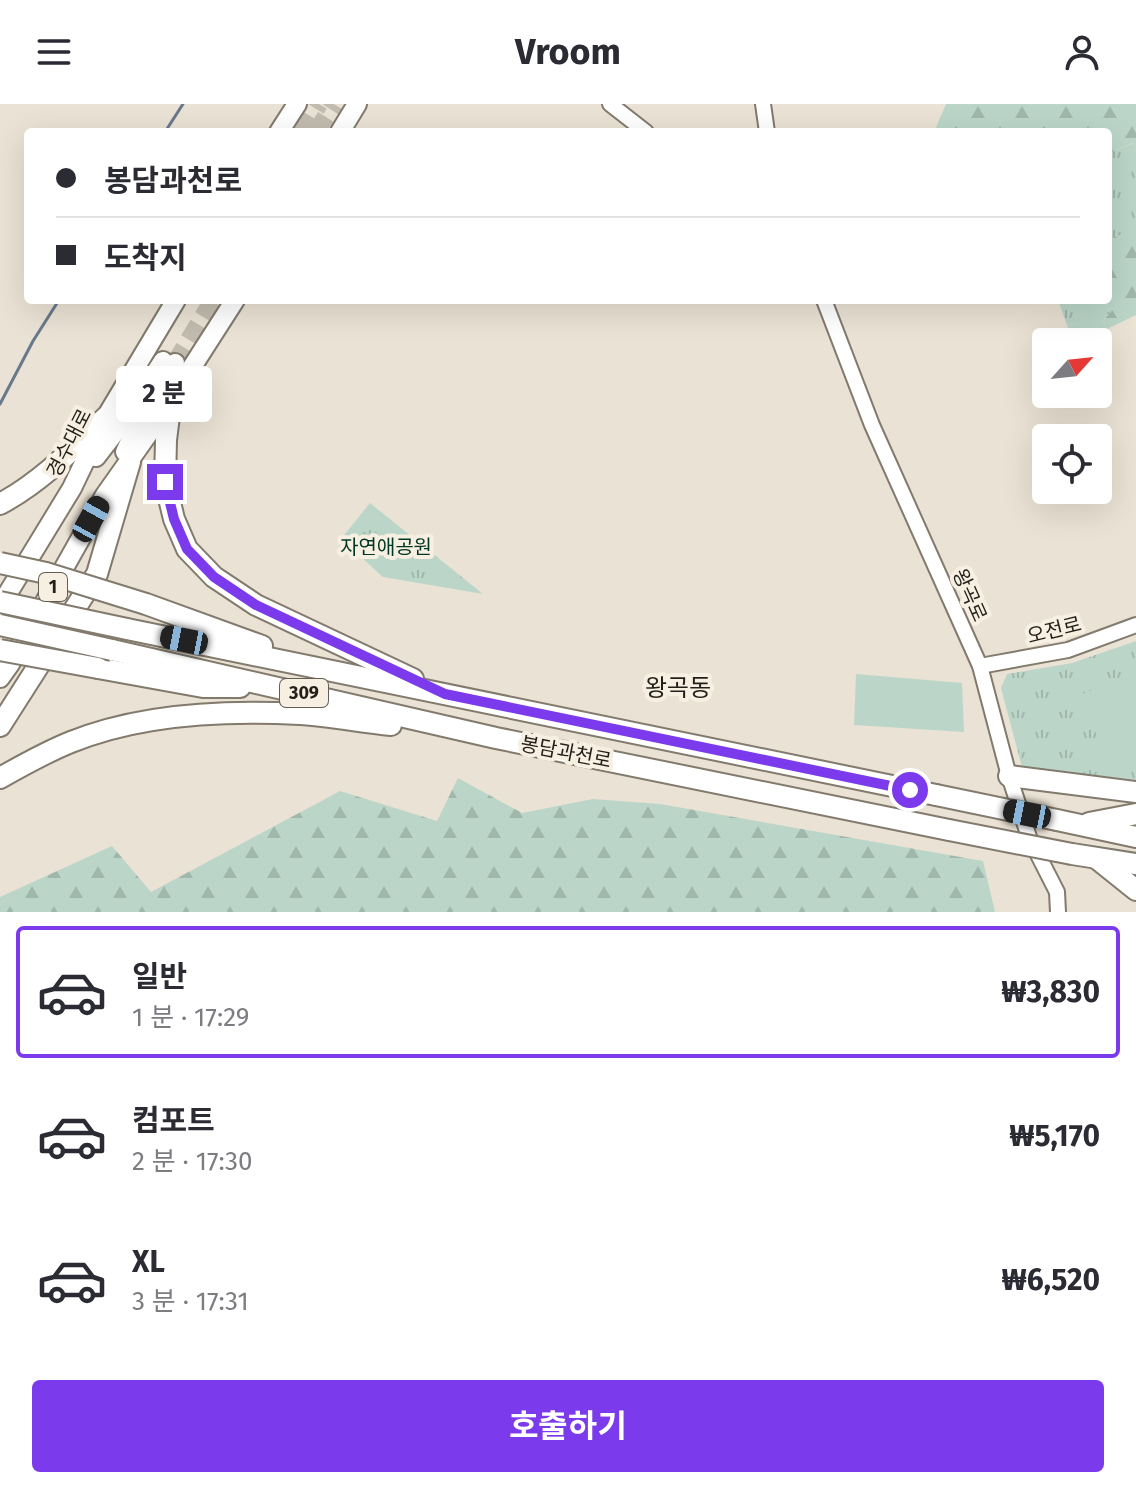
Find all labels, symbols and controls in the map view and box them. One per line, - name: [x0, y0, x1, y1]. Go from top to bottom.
- icon: menu: [32, 30, 76, 74]
- text: Vroom: [515, 30, 621, 74]
- icon: person: [1060, 30, 1104, 74]
- text: 봉담과천로: [104, 163, 242, 199]
- text: 도착지: [104, 240, 187, 276]
- north arrow: [1032, 328, 1112, 408]
- map controls: [1032, 328, 1112, 504]
- callout: 2 분: [117, 366, 213, 422]
- text: 2 분: [142, 378, 186, 409]
- street label: 경수대로: [42, 405, 96, 481]
- button: locate: [1032, 424, 1112, 504]
- route end: [147, 464, 183, 500]
- car: [69, 492, 113, 546]
- park label: 자연애공원: [340, 535, 432, 559]
- street label: 왕곡로: [948, 565, 992, 625]
- road number: 1: [39, 573, 67, 601]
- street label: 오전로: [1024, 612, 1084, 648]
- car: [158, 624, 210, 656]
- district label: 왕곡동: [645, 674, 711, 702]
- road number: 309: [280, 679, 328, 707]
- street label: 봉담과천로: [519, 731, 613, 773]
- route start: [892, 772, 928, 808]
- car: [1001, 798, 1053, 830]
- icon: car: [36, 956, 108, 1028]
- text: 일반: [132, 959, 187, 995]
- text: ₩3,830: [1001, 974, 1100, 1010]
- text: 1 분 · 17:29: [132, 1002, 249, 1033]
- icon: car: [36, 1100, 108, 1172]
- text: 컴포트: [132, 1103, 215, 1139]
- text: ₩5,170: [1009, 1118, 1100, 1154]
- text: 2 분 · 17:30: [132, 1146, 252, 1177]
- icon: car: [36, 1244, 108, 1316]
- text: XL: [132, 1244, 165, 1280]
- text: ₩6,520: [1002, 1262, 1100, 1298]
- text: 3 분 · 17:31: [132, 1286, 249, 1317]
- button: 호출하기: [32, 1380, 1104, 1472]

